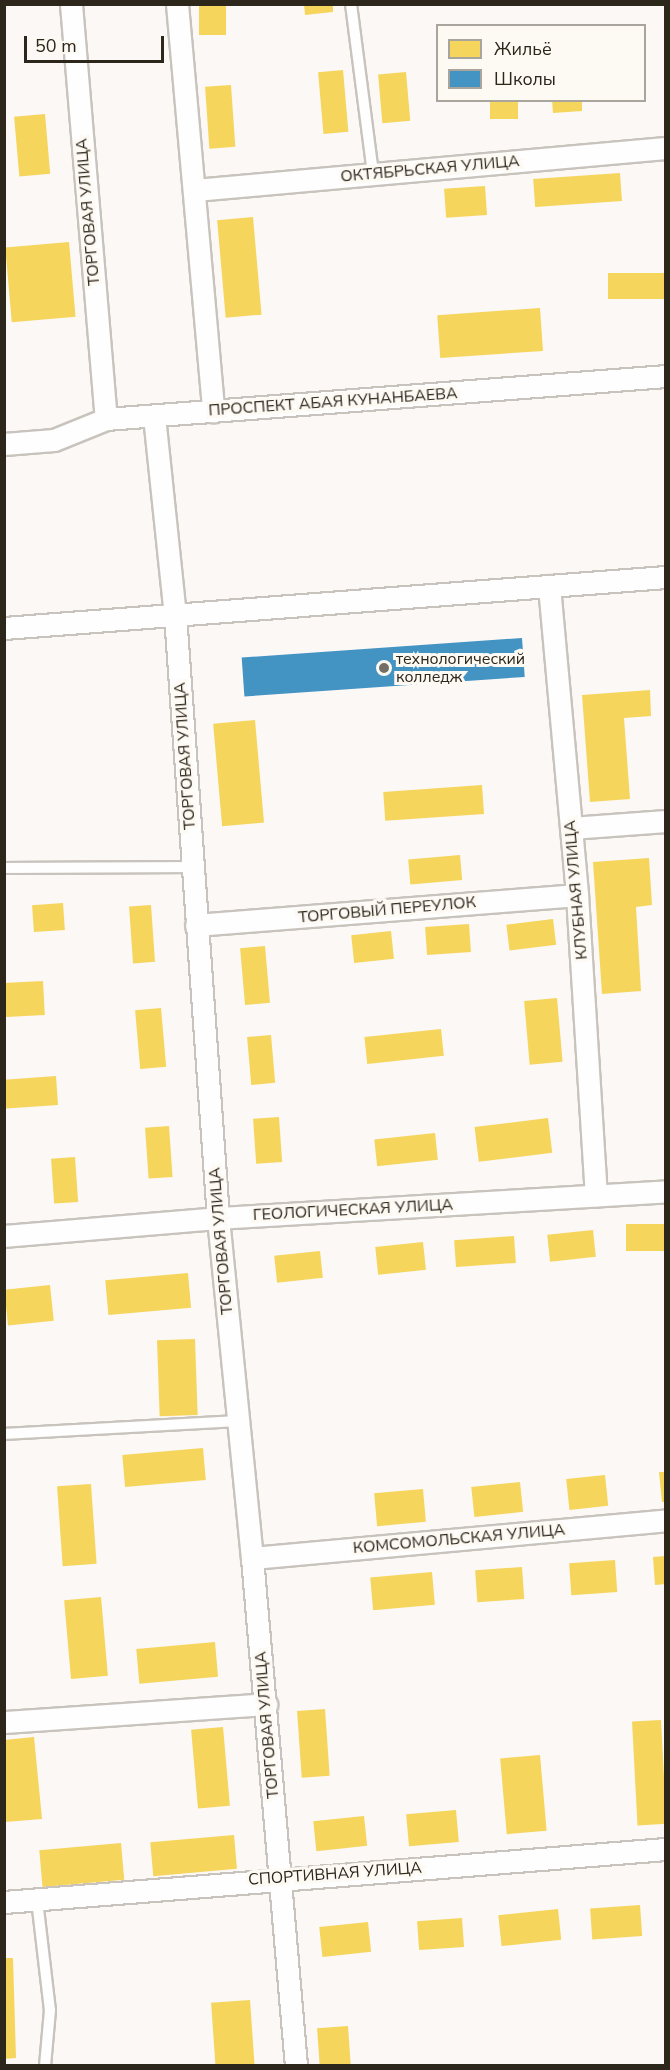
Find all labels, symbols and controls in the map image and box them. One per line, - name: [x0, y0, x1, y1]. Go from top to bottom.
- scale bar: [27, 24, 166, 62]
- legend: [436, 24, 646, 102]
- text: 50 m: [35, 34, 77, 58]
- text: Жильё: [494, 37, 552, 61]
- text: Школы: [494, 67, 556, 91]
- street label: ТОРГОВАЯ УЛИЦА: [72, 138, 104, 286]
- street label: ОКТЯБРЬСКАЯ УЛИЦА: [340, 152, 520, 186]
- street label: ПРОСПЕКТ АБАЯ КУНАНБАЕВА: [208, 384, 458, 420]
- place label: технологический колледж: [396, 649, 525, 687]
- marker: технологический колледж: [377, 661, 391, 675]
- street label: ТОРГОВАЯ УЛИЦА: [170, 682, 200, 830]
- street label: КЛУБНАЯ УЛИЦА: [560, 819, 592, 961]
- street label: ТОРГОВЫЙ ПЕРЕУЛОК: [297, 893, 477, 927]
- street label: ТОРГОВАЯ УЛИЦА: [205, 1167, 237, 1315]
- street label: ГЕОЛОГИЧЕСКАЯ УЛИЦА: [252, 1195, 454, 1225]
- street label: КОМСОМОЛЬСКАЯ УЛИЦА: [352, 1520, 566, 1558]
- street label: ТОРГОВАЯ УЛИЦА: [251, 1651, 283, 1799]
- street label: СПОРТИВНАЯ УЛИЦА: [247, 1858, 423, 1890]

